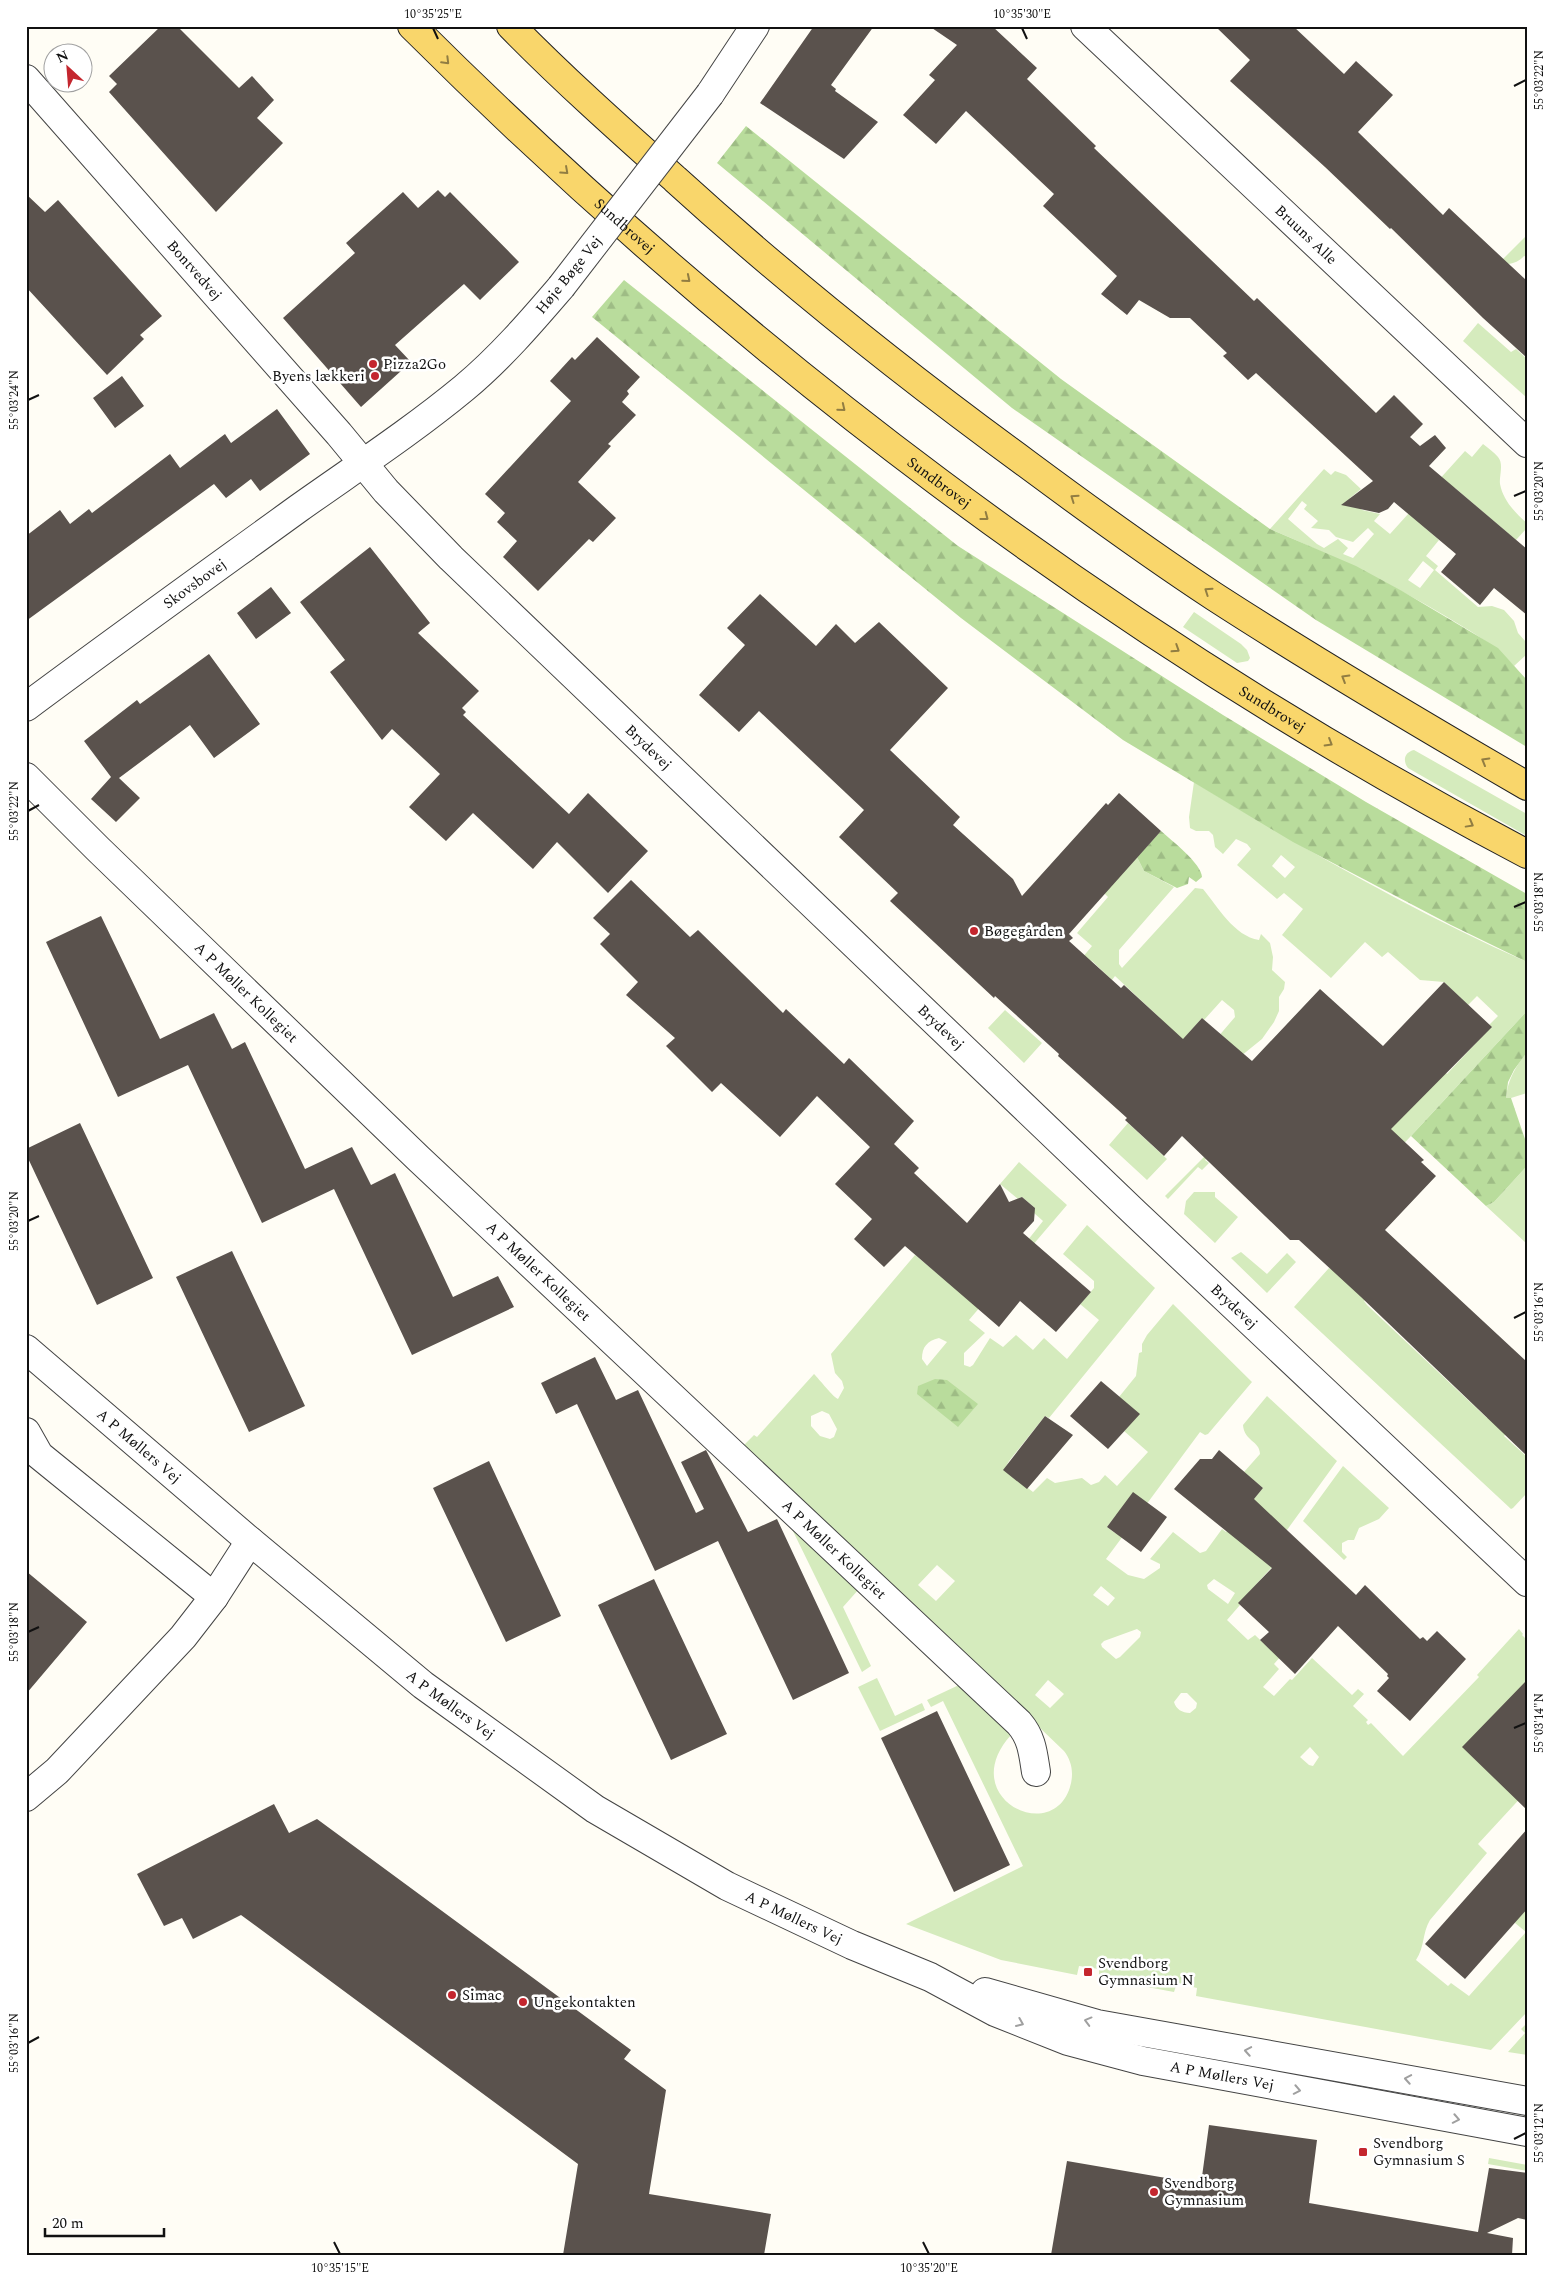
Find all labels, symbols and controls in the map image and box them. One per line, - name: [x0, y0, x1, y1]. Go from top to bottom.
- text: 10°35'25"E: [404, 5, 462, 24]
- text: 10°35'30"E: [993, 5, 1051, 24]
- north arrow: [42, 42, 92, 92]
- text: N: [53, 45, 72, 69]
- text: 55°03'22"N: [1530, 50, 1549, 110]
- one-way arrow: [441, 55, 450, 64]
- one-way arrow: [560, 165, 569, 174]
- street label: Sundbrovej: [589, 192, 660, 260]
- street label: Bruuns Alle: [1270, 199, 1343, 270]
- street label: Høje Bøge Vej: [530, 231, 608, 319]
- street label: Bontvedvej: [161, 235, 228, 306]
- one-way arrow: [681, 274, 690, 283]
- place label: Pizza2Go: [383, 353, 446, 376]
- marker: Pizza2Go: [367, 358, 379, 370]
- place label: Byens lækkeri: [272, 365, 365, 388]
- text: 55°03'24"N: [5, 370, 24, 430]
- marker: Byens lækkeri: [369, 370, 381, 382]
- one-way arrow: [836, 402, 845, 410]
- street label: Sundbrovej: [902, 451, 976, 514]
- text: 55°03'20"N: [1530, 461, 1549, 521]
- one-way arrow: [1071, 495, 1080, 505]
- one-way arrow: [979, 511, 989, 520]
- street label: Skovsbovej: [158, 553, 231, 614]
- one-way arrow: [1204, 588, 1213, 598]
- one-way arrow: [1170, 643, 1180, 652]
- one-way arrow: [1342, 675, 1351, 684]
- street label: Sundbrovej: [1234, 679, 1310, 738]
- street label: Brydevej: [620, 719, 677, 775]
- one-way arrow: [1324, 737, 1333, 747]
- one-way arrow: [1481, 758, 1490, 768]
- text: 55°03'22"N: [5, 781, 24, 841]
- one-way arrow: [1465, 818, 1474, 828]
- text: 55°03'18"N: [1530, 872, 1549, 932]
- place label: Bøgegården: [984, 920, 1063, 943]
- marker: Bøgegården: [968, 925, 980, 937]
- street label: A P Møller Kollegiet: [189, 936, 304, 1048]
- street label: Brydevej: [912, 999, 970, 1056]
- text: 55°03'20"N: [5, 1191, 24, 1251]
- street label: A P Møller Kollegiet: [481, 1216, 596, 1327]
- street label: Brydevej: [1205, 1278, 1263, 1335]
- text: 55°03'16"N: [1530, 1282, 1549, 1342]
- street label: A P Møllers Vej: [92, 1403, 187, 1489]
- street label: A P Møller Kollegiet: [777, 1494, 892, 1605]
- text: 55°03'18"N: [5, 1602, 24, 1662]
- street label: A P Møllers Vej: [401, 1664, 500, 1745]
- text: 55°03'14"N: [1530, 1693, 1549, 1753]
- street label: A P Møllers Vej: [741, 1885, 847, 1951]
- place label: Svendborg Gymnasium N: [1098, 1952, 1194, 1992]
- marker: Svendborg Gymnasium N: [1082, 1966, 1094, 1978]
- place label: Simac: [462, 1984, 502, 2007]
- marker: Simac: [446, 1989, 458, 2001]
- place label: Ungekontakten: [533, 1991, 636, 2014]
- marker: Ungekontakten: [517, 1996, 529, 2008]
- text: 55°03'16"N: [5, 2013, 24, 2073]
- one-way arrow: [1015, 2016, 1024, 2027]
- one-way arrow: [1084, 2017, 1093, 2027]
- one-way arrow: [1243, 2047, 1252, 2057]
- street label: A P Møllers Vej: [1168, 2055, 1276, 2097]
- one-way arrow: [1403, 2075, 1412, 2085]
- one-way arrow: [1292, 2084, 1301, 2094]
- text: 55°03'12"N: [1530, 2103, 1549, 2163]
- one-way arrow: [1452, 2114, 1461, 2124]
- place label: Svendborg Gymnasium S: [1373, 2132, 1465, 2172]
- marker: Svendborg Gymnasium S: [1357, 2146, 1369, 2158]
- place label: Svendborg Gymnasium: [1164, 2172, 1244, 2212]
- marker: Svendborg Gymnasium: [1148, 2186, 1160, 2198]
- scale bar: [45, 2206, 164, 2238]
- text: 20 m: [52, 2212, 84, 2235]
- text: 10°35'15"E: [311, 2259, 369, 2278]
- text: 10°35'20"E: [900, 2259, 958, 2278]

